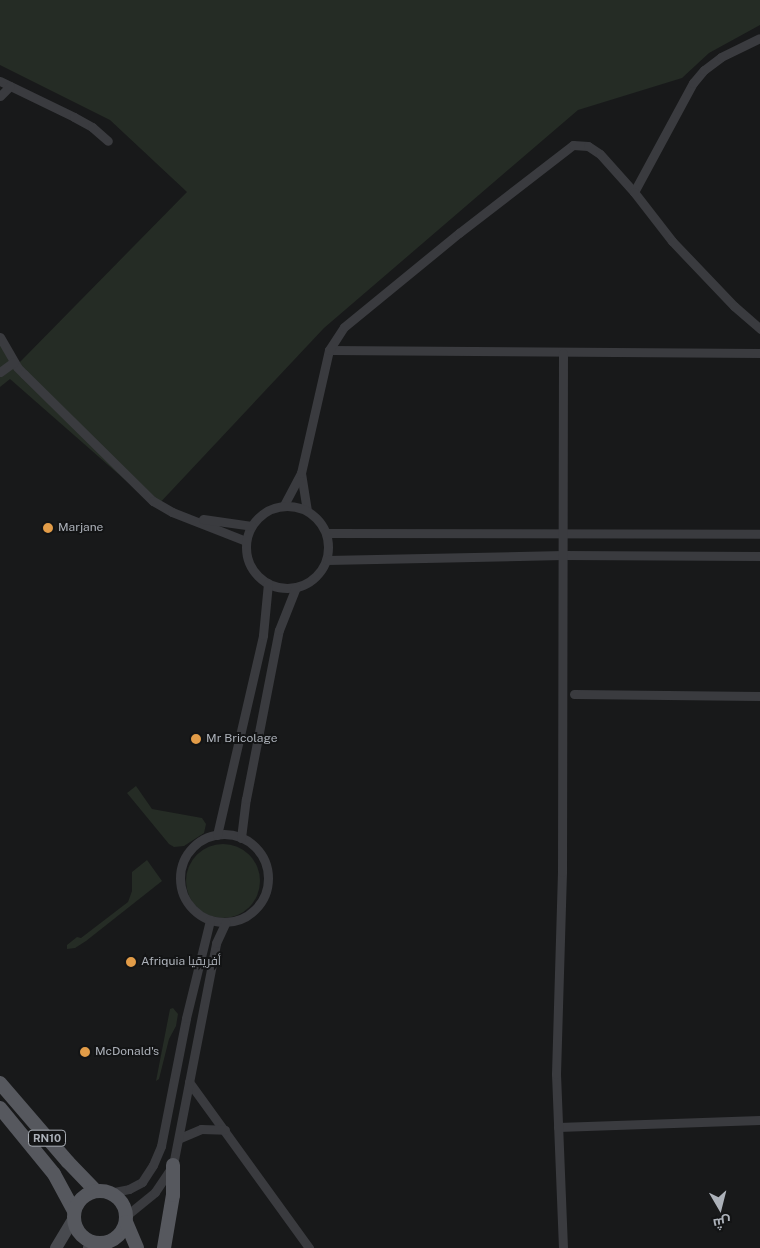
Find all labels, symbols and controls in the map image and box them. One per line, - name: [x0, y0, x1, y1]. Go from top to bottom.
- place label: Marjane: [58, 521, 103, 535]
- marker: Marjane: [42, 522, 54, 534]
- place label: Mr Bricolage: [206, 732, 277, 746]
- marker: Mr Bricolage: [190, 733, 202, 745]
- place label: Afriquia أفريقيا: [141, 955, 221, 969]
- marker: Afriquia أفريقيا: [125, 956, 137, 968]
- place label: McDonald's: [95, 1045, 159, 1059]
- marker: McDonald's: [79, 1046, 91, 1058]
- road number: RN10: [27, 1130, 67, 1146]
- north arrow: [695, 1183, 745, 1233]
- text: ش: [712, 1214, 732, 1232]

